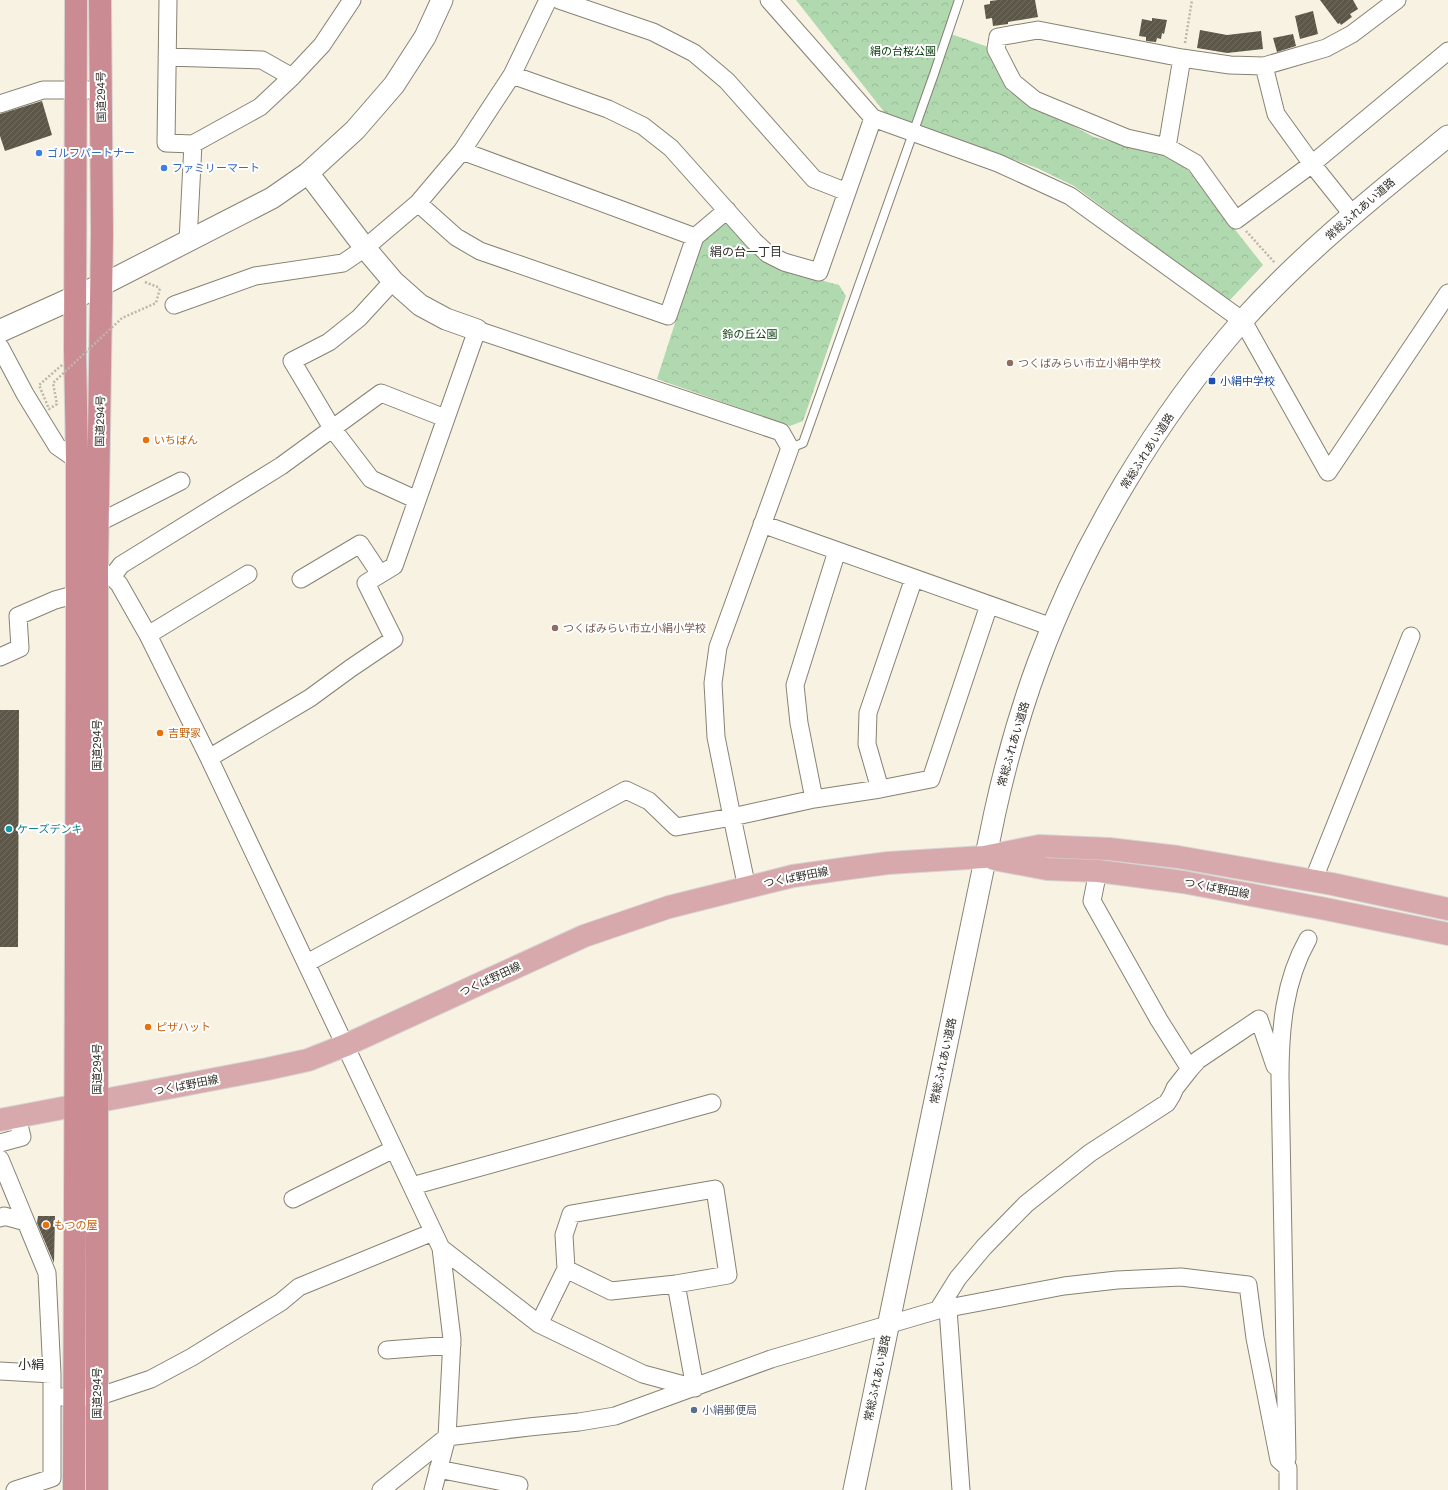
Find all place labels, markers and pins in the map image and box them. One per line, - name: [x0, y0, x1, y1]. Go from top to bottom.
- place label: ゴルフパートナー: [47, 147, 135, 159]
- marker: ゴルフパートナー: [34, 148, 44, 158]
- place label: ファミリーマート: [172, 162, 260, 174]
- marker: ファミリーマート: [159, 163, 169, 173]
- place label: つくばみらい市立小絹中学校: [1018, 357, 1161, 369]
- marker: つくばみらい市立小絹中学校: [1005, 358, 1015, 368]
- place label: 小絹中学校: [1220, 375, 1275, 387]
- marker: 小絹中学校: [1207, 376, 1217, 386]
- place label: いちばん: [154, 434, 198, 446]
- marker: いちばん: [141, 435, 151, 445]
- place label: つくばみらい市立小絹小学校: [563, 622, 706, 634]
- marker: つくばみらい市立小絹小学校: [550, 623, 560, 633]
- place label: 吉野家: [168, 727, 201, 739]
- marker: 吉野家: [155, 728, 165, 738]
- place label: ケーズデンキ: [17, 823, 82, 835]
- marker: ケーズデンキ: [4, 824, 14, 834]
- place label: ピザハット: [156, 1021, 211, 1033]
- marker: ピザハット: [143, 1022, 153, 1032]
- place label: もつの屋: [54, 1219, 98, 1231]
- marker: もつの屋: [41, 1220, 51, 1230]
- place label: 小絹郵便局: [702, 1404, 757, 1416]
- marker: 小絹郵便局: [689, 1405, 699, 1415]

